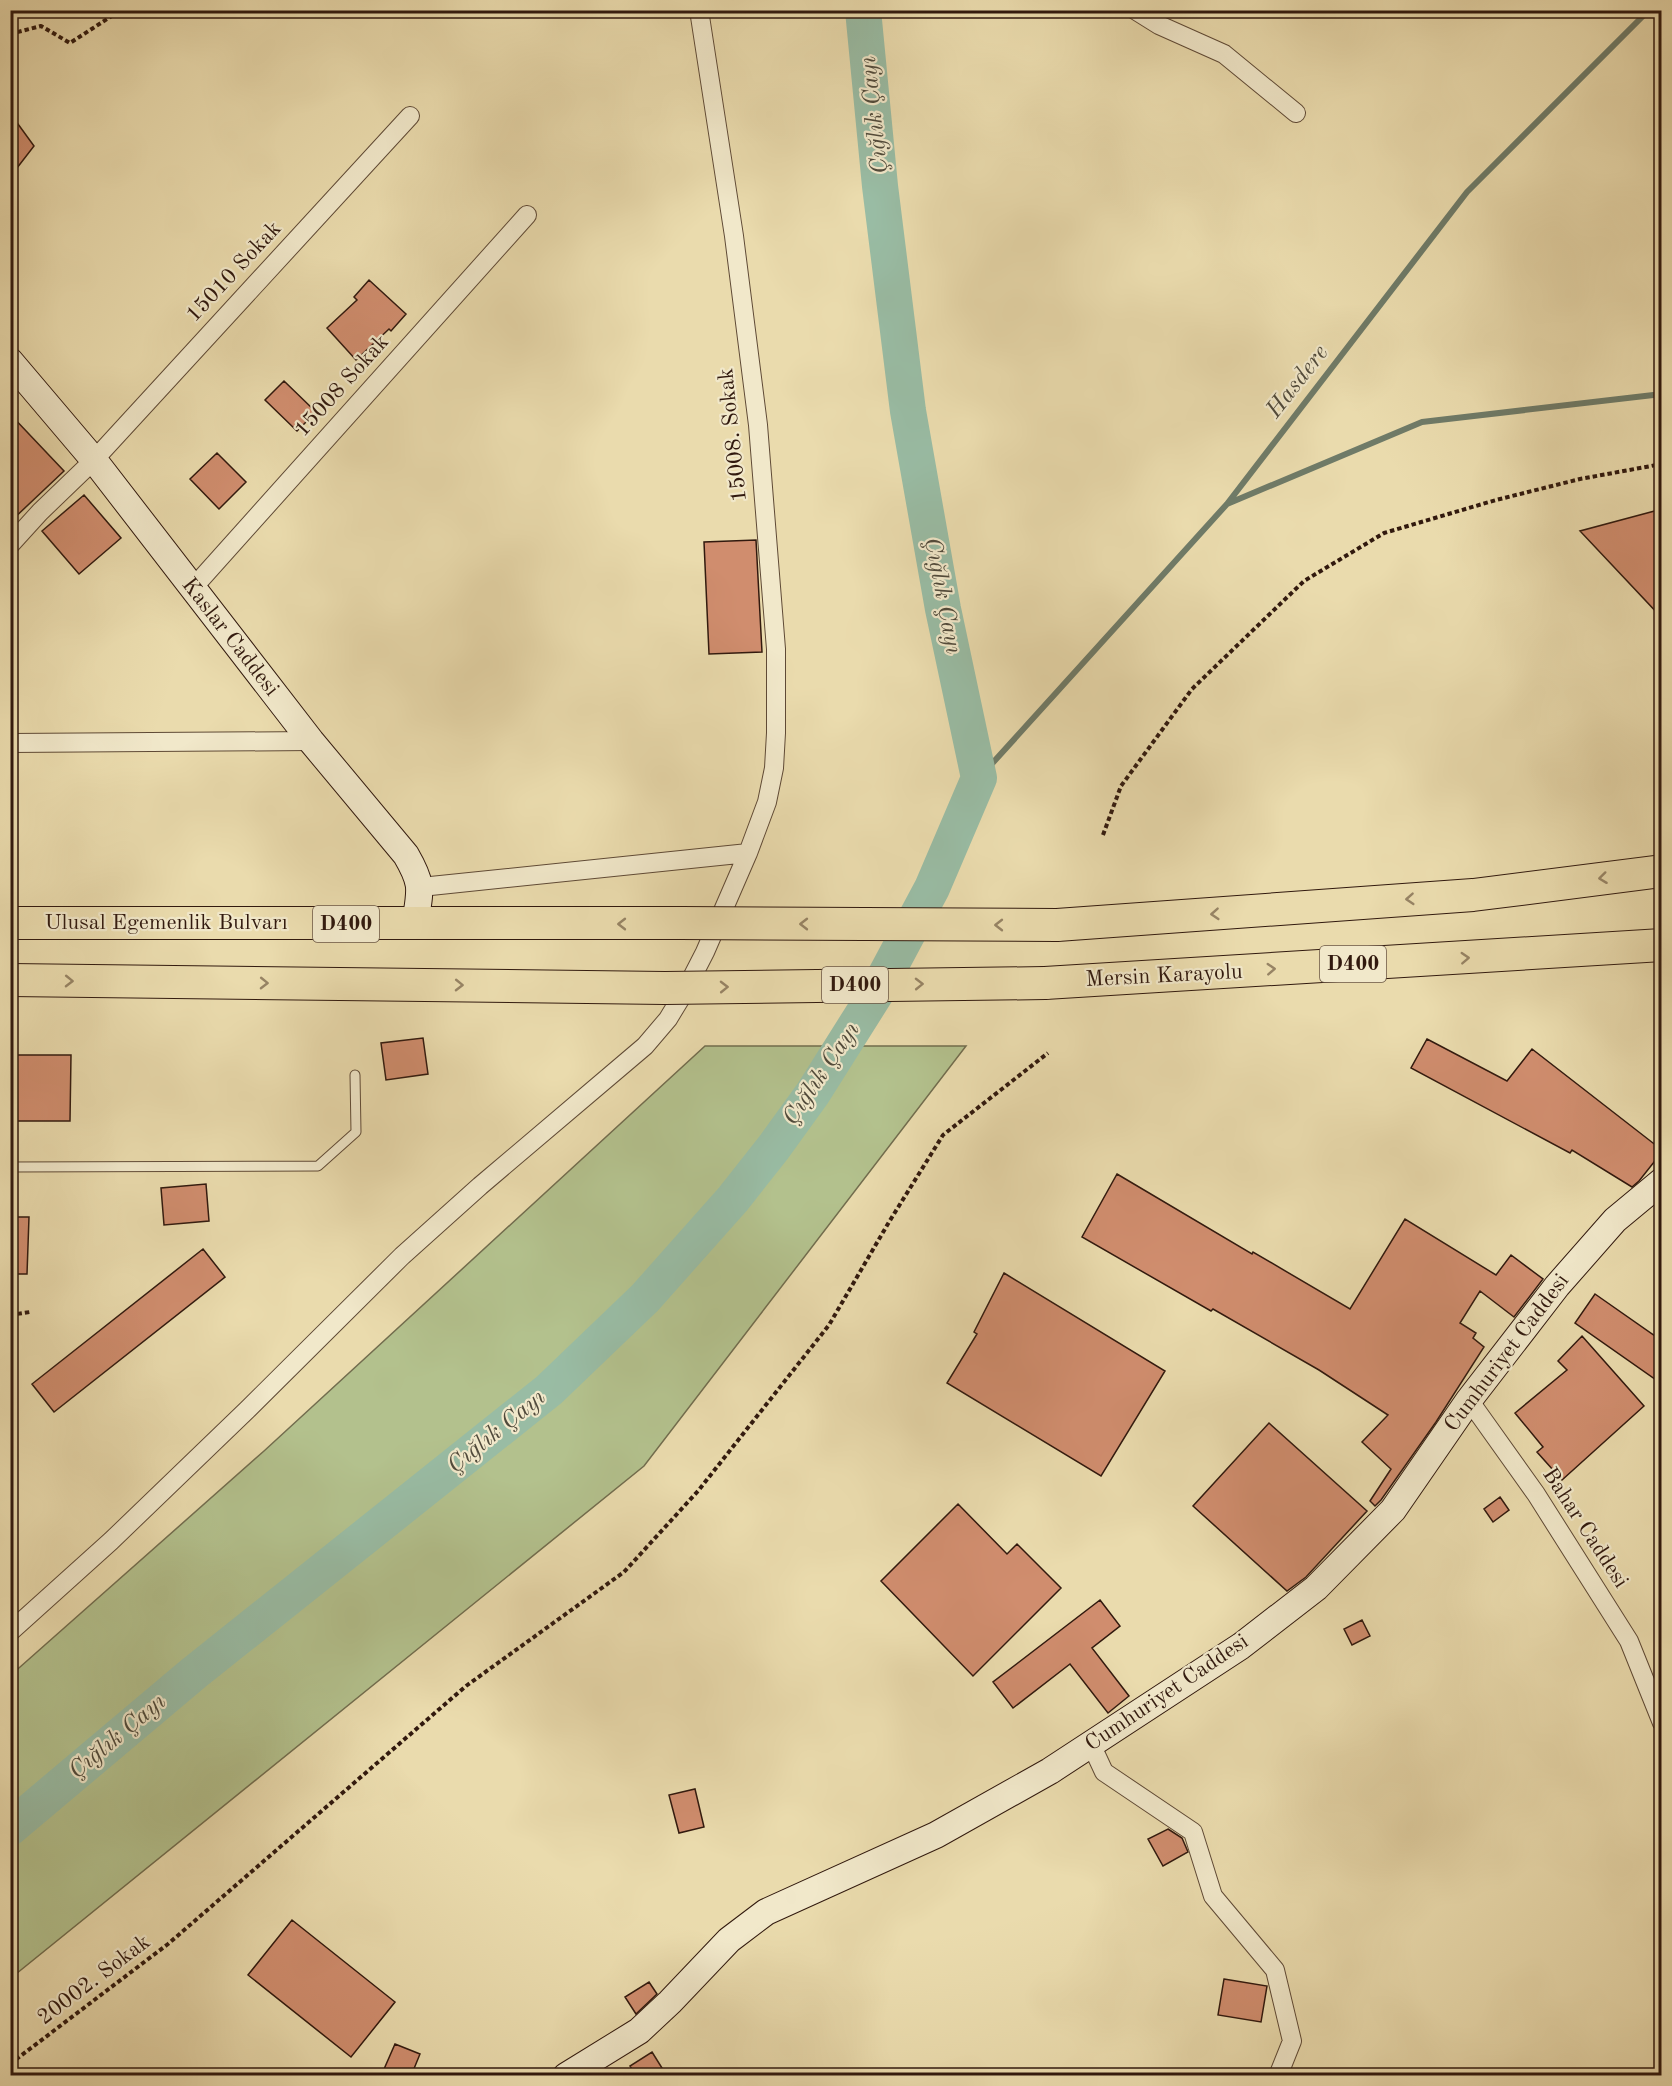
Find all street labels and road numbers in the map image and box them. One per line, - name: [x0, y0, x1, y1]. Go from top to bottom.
- street label: 15010 Sokak: [182, 218, 286, 326]
- street label: 15008 Sokak: [291, 331, 393, 441]
- street label: 15008. Sokak: [715, 367, 751, 503]
- street label: Kaslar Caddesi: [177, 574, 283, 700]
- road number: D400: [313, 906, 379, 942]
- street label: Ulusal Egemenlik Bulvarı: [44, 912, 288, 934]
- road number: D400: [1320, 946, 1386, 982]
- street label: Mersin Karayolu: [1085, 961, 1243, 991]
- road number: D400: [822, 967, 888, 1003]
- street label: Cumhuriyet Caddesi: [1441, 1270, 1573, 1436]
- street label: Bahar Caddesi: [1538, 1464, 1632, 1592]
- street label: Cumhuriyet Caddesi: [1082, 1630, 1253, 1756]
- street label: 20002. Sokak: [34, 1931, 154, 2029]

